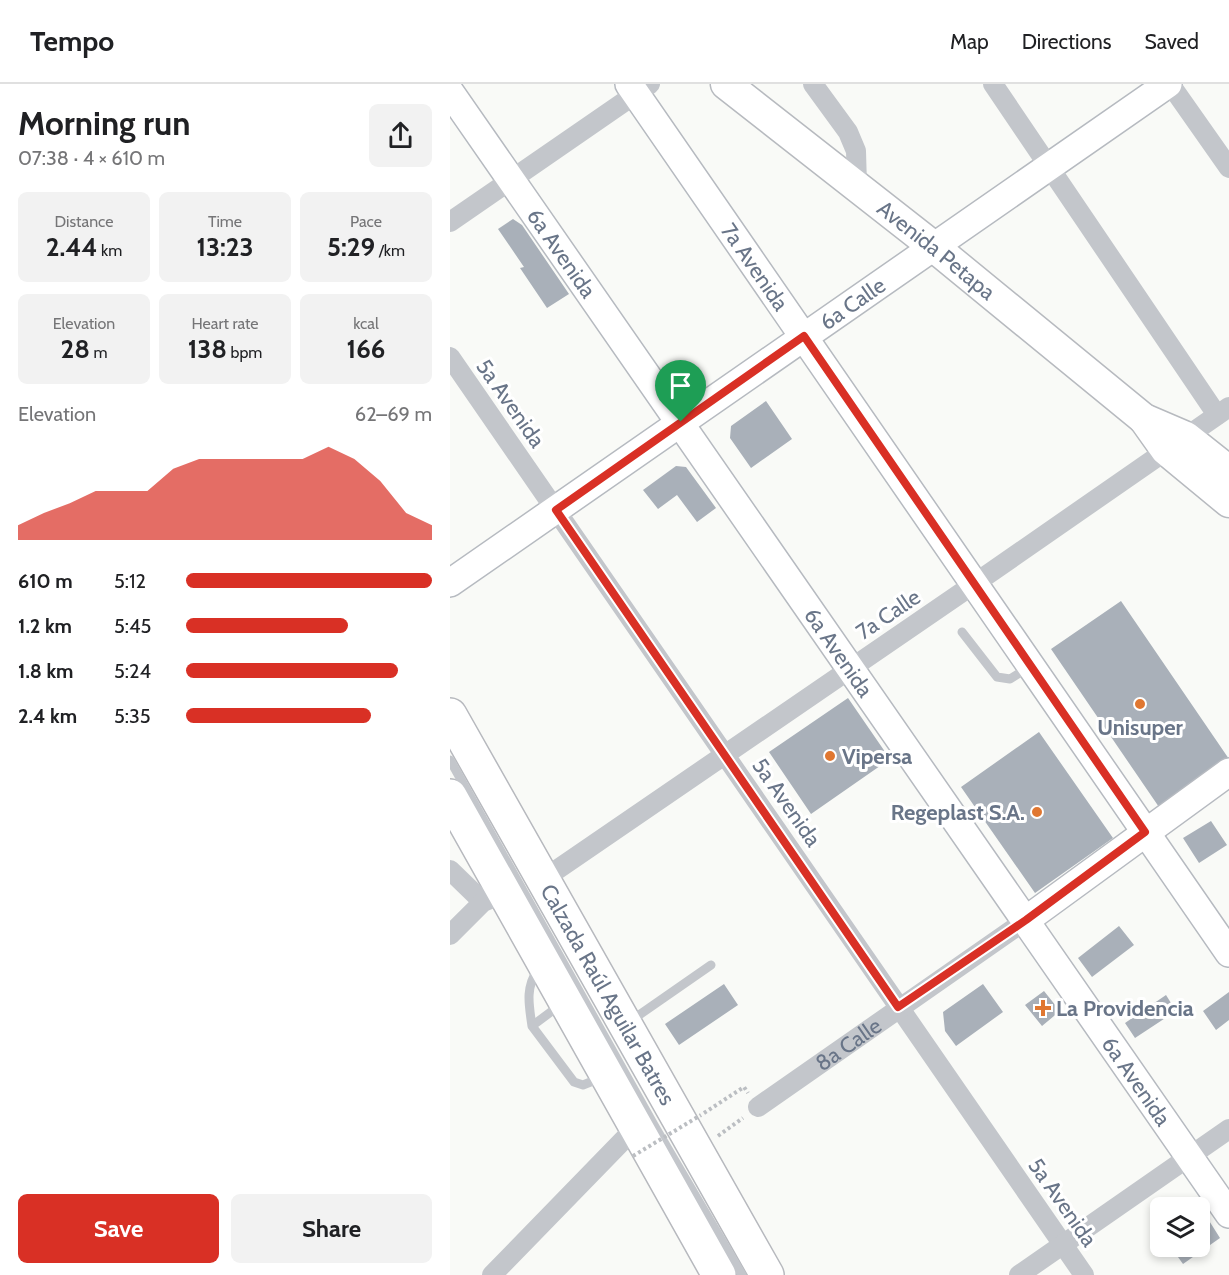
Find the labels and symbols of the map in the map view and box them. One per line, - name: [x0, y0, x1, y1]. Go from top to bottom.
- street label: Avenida Petapa: [872, 195, 1001, 306]
- street label: 6a Avenida: [521, 203, 602, 303]
- street label: 7a Avenida: [715, 218, 795, 316]
- street label: 6a Calle: [815, 272, 891, 336]
- street label: 5a Avenida: [470, 354, 551, 453]
- pin: [655, 360, 706, 422]
- street label: 7a Calle: [851, 583, 925, 646]
- street label: 6a Avenida: [798, 603, 879, 703]
- marker: Unisuper: [1133, 697, 1147, 711]
- place label: Unisuper: [1097, 714, 1183, 741]
- place label: Vipersa: [842, 743, 912, 770]
- marker: Vipersa: [823, 749, 837, 763]
- street label: 5a Avenida: [746, 753, 827, 852]
- place label: Regeplast S.A.: [891, 799, 1025, 826]
- marker: Regeplast S.A.: [1030, 805, 1044, 819]
- street label: Calzada Raúl Aguilar Batres: [534, 879, 681, 1110]
- place label: La Providencia: [1056, 995, 1194, 1022]
- marker: La Providencia: [1034, 999, 1052, 1017]
- street label: 8a Calle: [810, 1012, 887, 1077]
- street label: 6a Avenida: [1096, 1031, 1177, 1131]
- street label: 5a Avenida: [1022, 1153, 1103, 1252]

